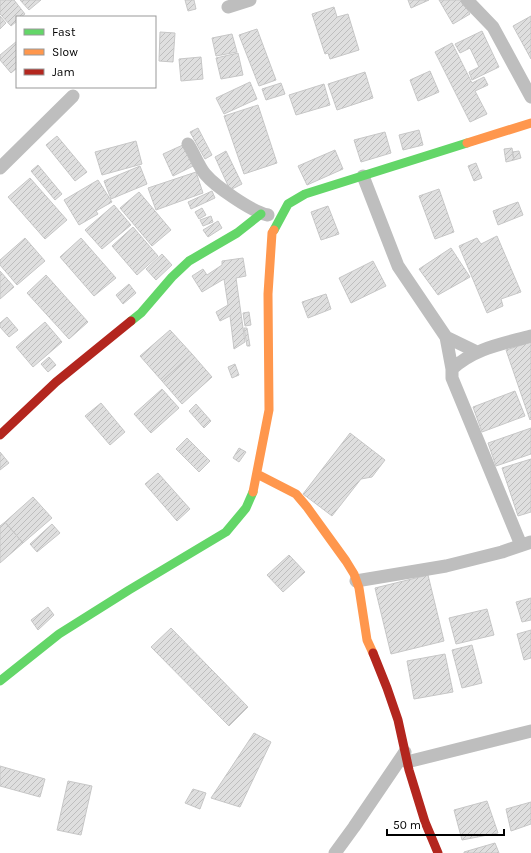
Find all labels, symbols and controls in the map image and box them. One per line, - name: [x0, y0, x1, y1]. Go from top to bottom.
- legend: [16, 16, 156, 88]
- text: Fast: [52, 25, 76, 39]
- text: Slow: [52, 45, 78, 59]
- text: Jam: [52, 65, 75, 79]
- scale bar: [387, 811, 504, 837]
- text: 50 m: [393, 818, 421, 832]

